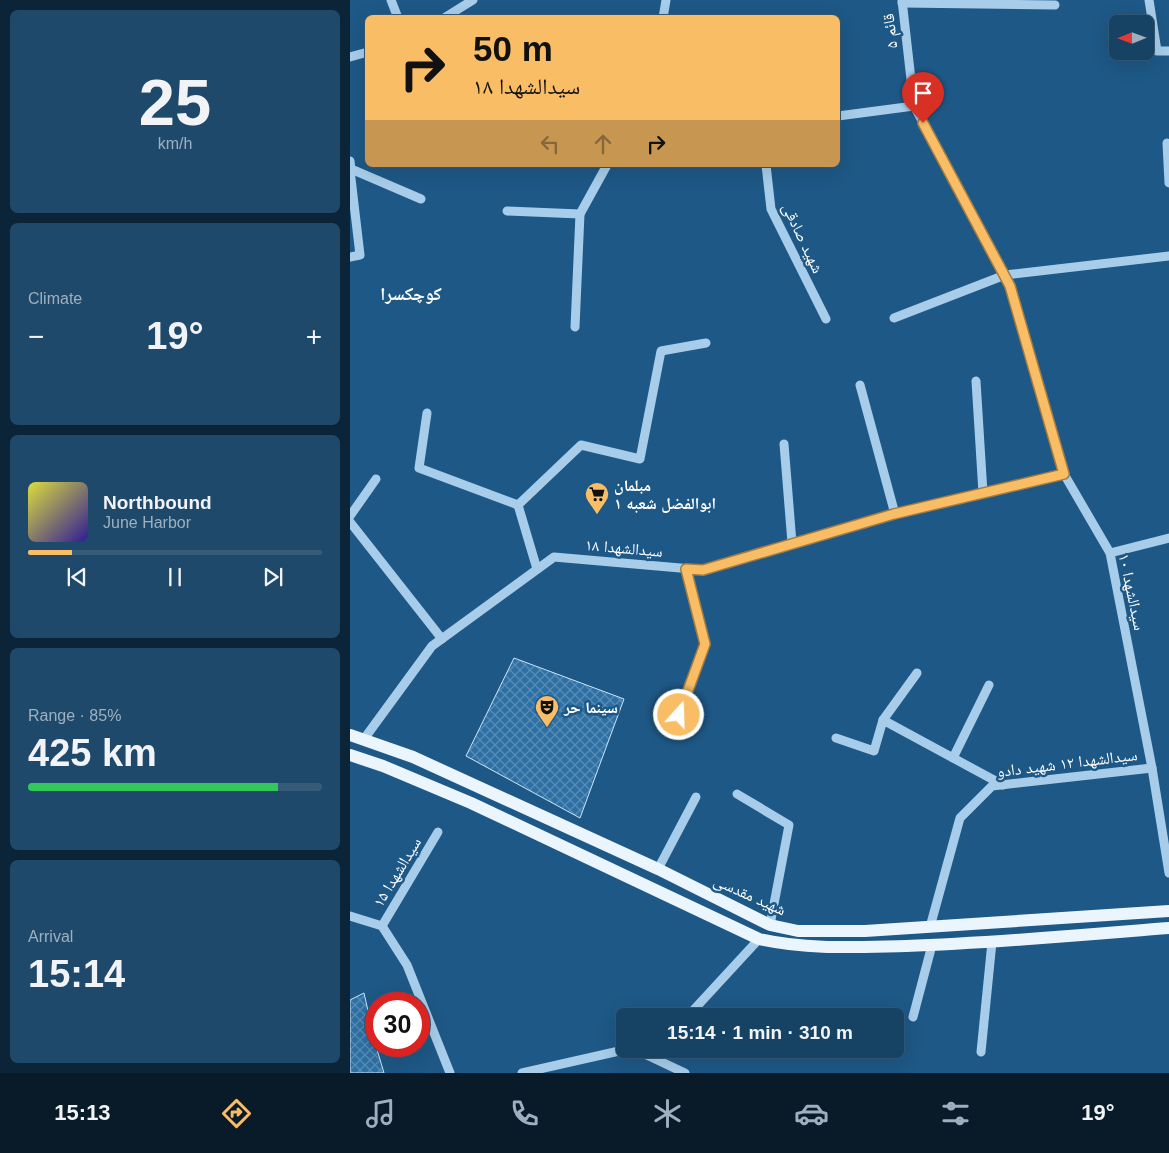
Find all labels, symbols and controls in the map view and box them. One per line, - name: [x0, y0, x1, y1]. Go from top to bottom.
- street label: قائم ۵: [879, 12, 903, 50]
- north arrow: [1109, 15, 1154, 60]
- map controls: [1109, 15, 1154, 60]
- text: 50 m: [473, 29, 553, 68]
- icon: right: [390, 35, 455, 100]
- text: 25: [139, 66, 211, 139]
- pin: [902, 72, 944, 123]
- text: سیدالشهدا ۱۸: [473, 74, 580, 99]
- icon: arrive: [909, 79, 937, 107]
- icon: left: [536, 130, 564, 158]
- icon: ahead: [589, 130, 617, 158]
- icon: right: [642, 130, 670, 158]
- text: km/h: [158, 135, 192, 152]
- street label: شهید صادقی: [778, 200, 827, 277]
- district label: کوچکسرا: [380, 284, 442, 304]
- text: Climate: [28, 290, 82, 307]
- text: 19°: [146, 315, 204, 357]
- text: −: [28, 321, 44, 352]
- text: +: [306, 321, 322, 352]
- place label: مبلمان ابوالفضل شعبه ۱: [614, 477, 716, 513]
- supermarket icon: مبلمان ابوالفضل شعبه ۱: [584, 481, 610, 515]
- text: Northbound: [103, 492, 212, 513]
- text: June Harbor: [103, 514, 191, 531]
- street label: سیدالشهدا ۱۸: [584, 536, 664, 561]
- street label: سیدالشهدا ۱۰: [1115, 552, 1148, 632]
- icon: previous: [63, 563, 91, 591]
- icon: pause: [161, 563, 189, 591]
- icon: next: [259, 563, 287, 591]
- position arrow: [652, 688, 704, 740]
- theatre icon: سینما حر: [534, 694, 560, 728]
- place label: سینما حر: [563, 699, 618, 716]
- text: Range · 85%: [28, 707, 121, 724]
- text: 425 km: [28, 732, 157, 774]
- street label: سیدالشهدا ۱۲ شهید دادو: [996, 746, 1138, 781]
- street label: سیدالشهدا ۱۵: [370, 834, 425, 910]
- street label: شهید مقدسی: [711, 872, 789, 920]
- text: Arrival: [28, 928, 73, 945]
- text: 15:14: [28, 953, 125, 995]
- speed limit sign: 30: [365, 992, 430, 1057]
- text: 15:14 · 1 min · 310 m: [667, 1022, 853, 1043]
- icon: directions: [219, 1096, 254, 1131]
- icon: music: [363, 1096, 398, 1131]
- icon: phone: [507, 1096, 542, 1131]
- icon: climate: [650, 1096, 685, 1131]
- icon: car: [794, 1096, 829, 1131]
- icon: filters: [938, 1096, 973, 1131]
- text: 15:13: [54, 1100, 111, 1125]
- text: 19°: [1081, 1100, 1115, 1125]

